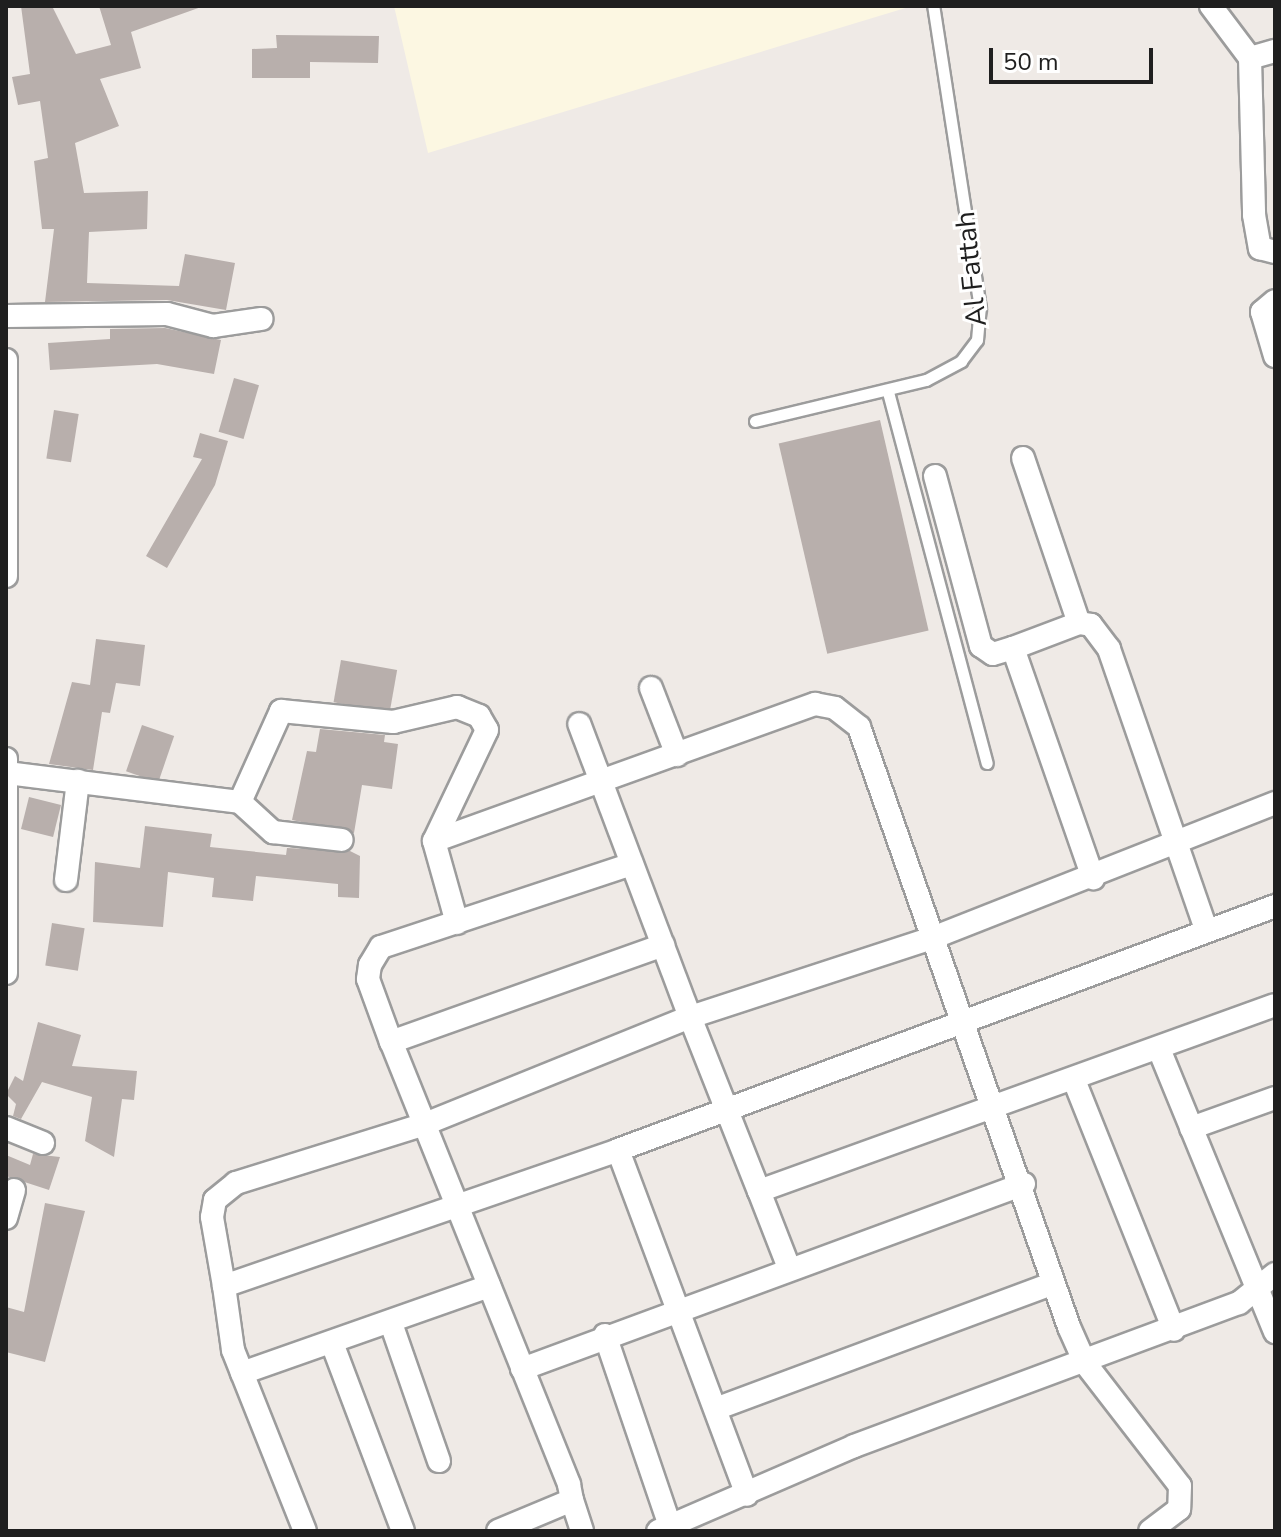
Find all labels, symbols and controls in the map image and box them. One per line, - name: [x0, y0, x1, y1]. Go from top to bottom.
- scale bar: [993, 32, 1157, 82]
- text: 50 m: [1003, 46, 1059, 78]
- street label: Al Fattah: [948, 210, 994, 328]

